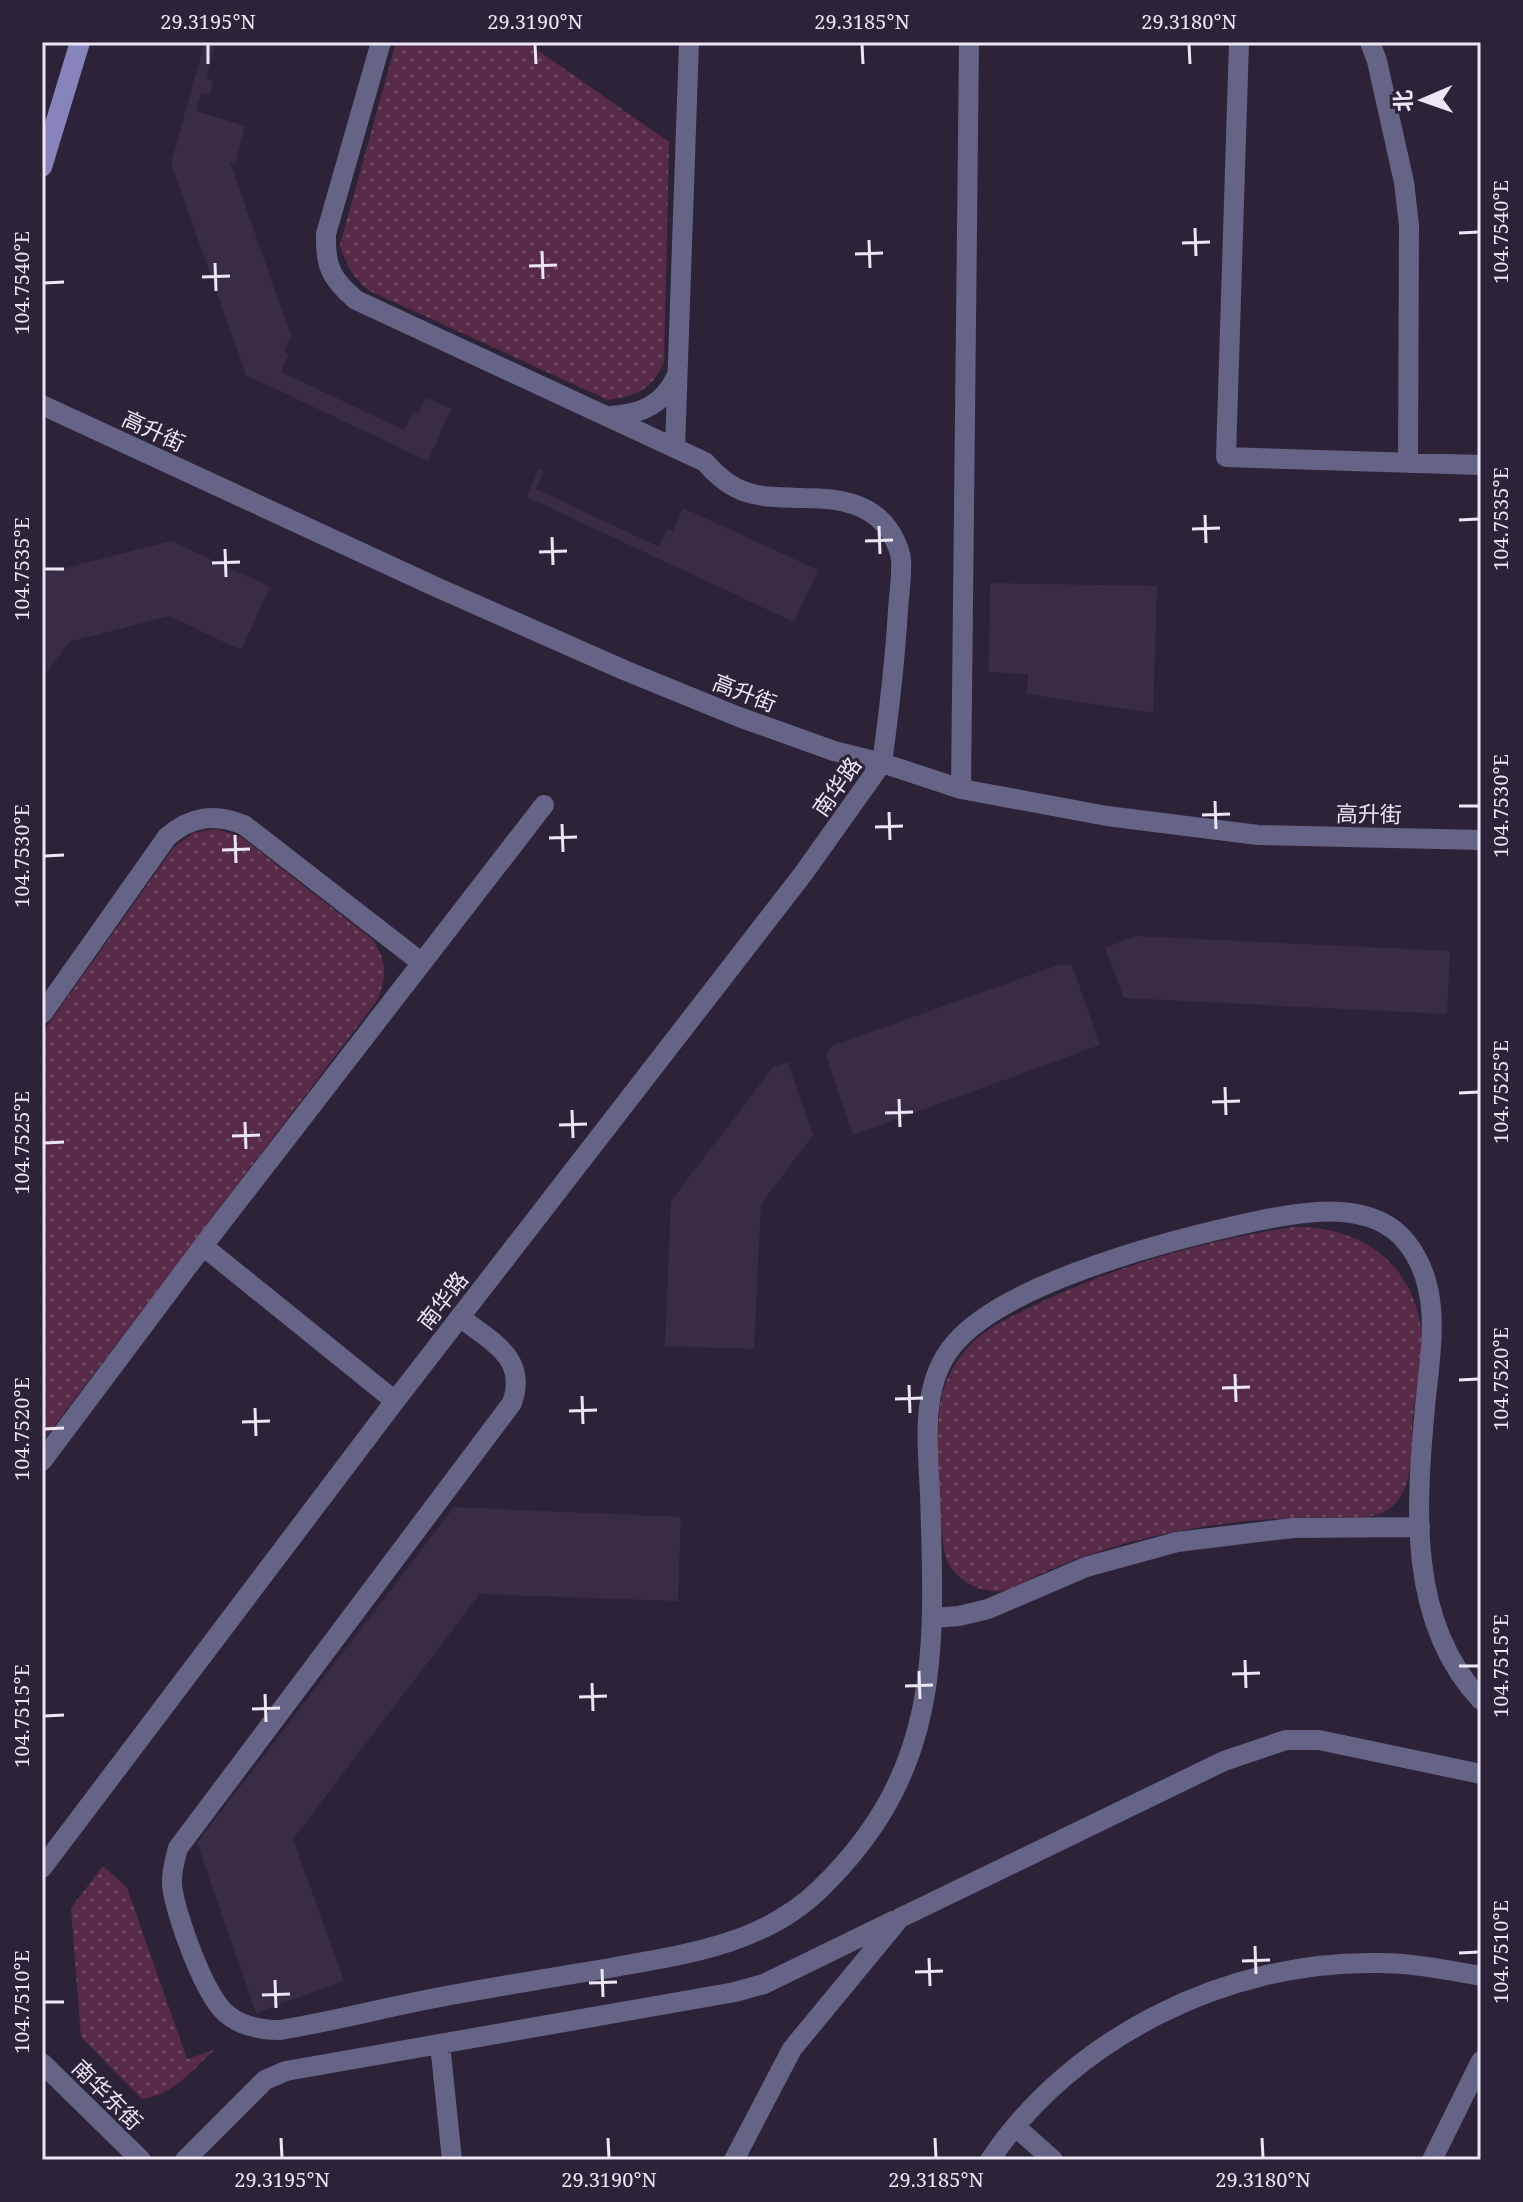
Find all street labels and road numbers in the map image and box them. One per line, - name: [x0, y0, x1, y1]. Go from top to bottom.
- street label: 高升街: [118, 402, 190, 458]
- street label: 高升街: [709, 666, 781, 718]
- street label: 南华路: [805, 750, 867, 822]
- street label: 高升街: [1336, 797, 1402, 829]
- street label: 南华路: [410, 1265, 474, 1335]
- street label: 南华东街: [66, 2052, 150, 2136]

